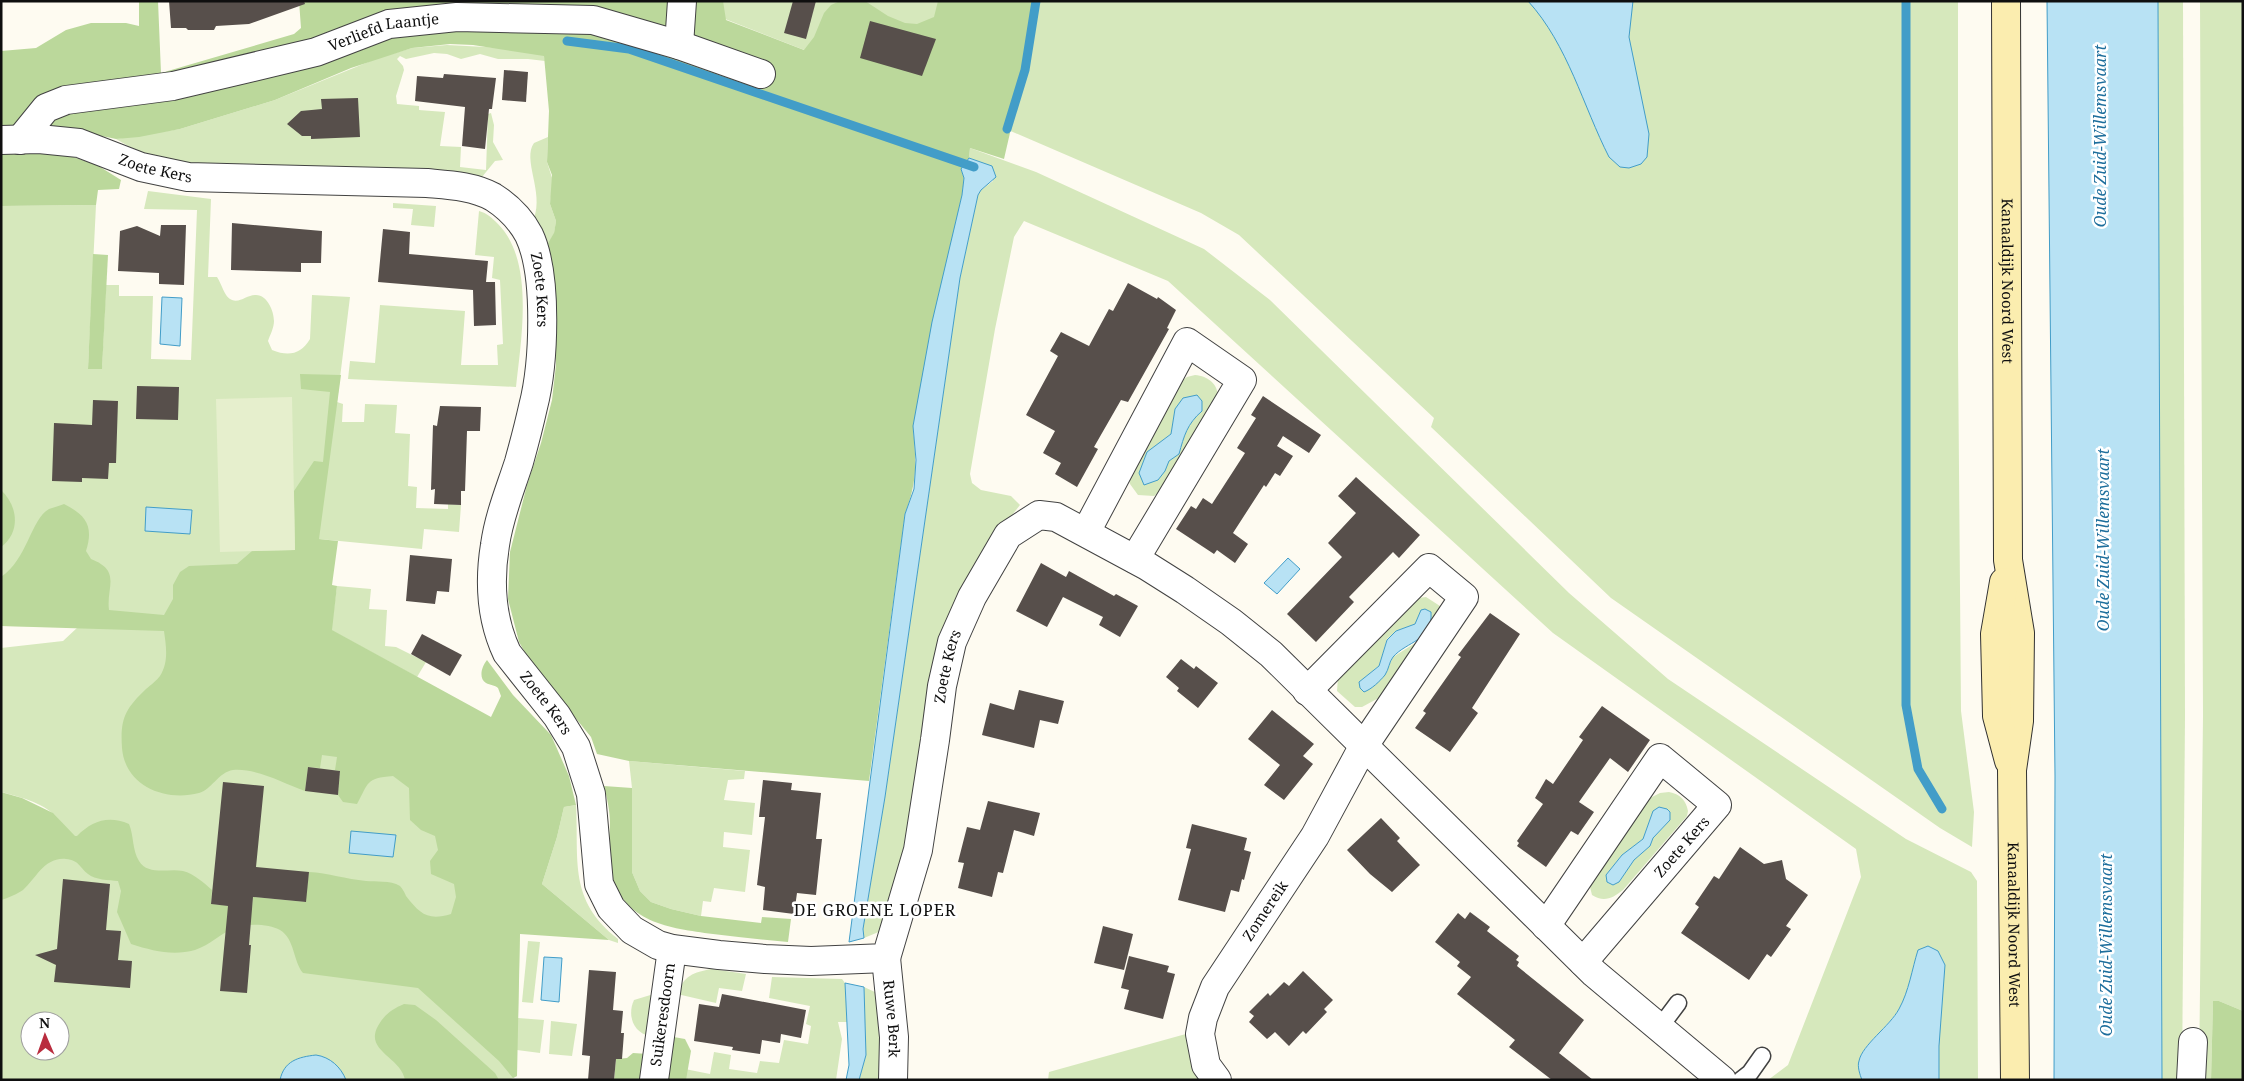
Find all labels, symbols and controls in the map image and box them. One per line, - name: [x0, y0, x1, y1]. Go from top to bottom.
- street label: Verliefd Laantje: [325, 8, 440, 55]
- water label: Oude Zuid-Willemsvaart: [2089, 45, 2111, 227]
- street label: Zoete Kers: [116, 148, 192, 186]
- street label: Kanaaldijk Noord West: [1998, 198, 2018, 364]
- street label: Zoete Kers: [527, 250, 553, 328]
- water label: Oude Zuid-Willemsvaart: [2092, 449, 2114, 631]
- street label: Zoete Kers: [929, 626, 965, 704]
- street label: Zoete Kers: [516, 667, 577, 738]
- street label: Zoete Kers: [1649, 811, 1713, 881]
- street label: Kanaaldijk Noord West: [2004, 842, 2025, 1007]
- water label: Oude Zuid-Willemsvaart: [2095, 854, 2117, 1036]
- street label: Zomereik: [1237, 876, 1292, 944]
- district label: DE GROENE LOPER: [794, 899, 956, 921]
- street label: Suikeresdoorn: [645, 961, 679, 1067]
- street label: Ruwe Berk: [879, 979, 905, 1058]
- north arrow: [20, 1011, 70, 1061]
- text: N: [39, 1013, 50, 1032]

